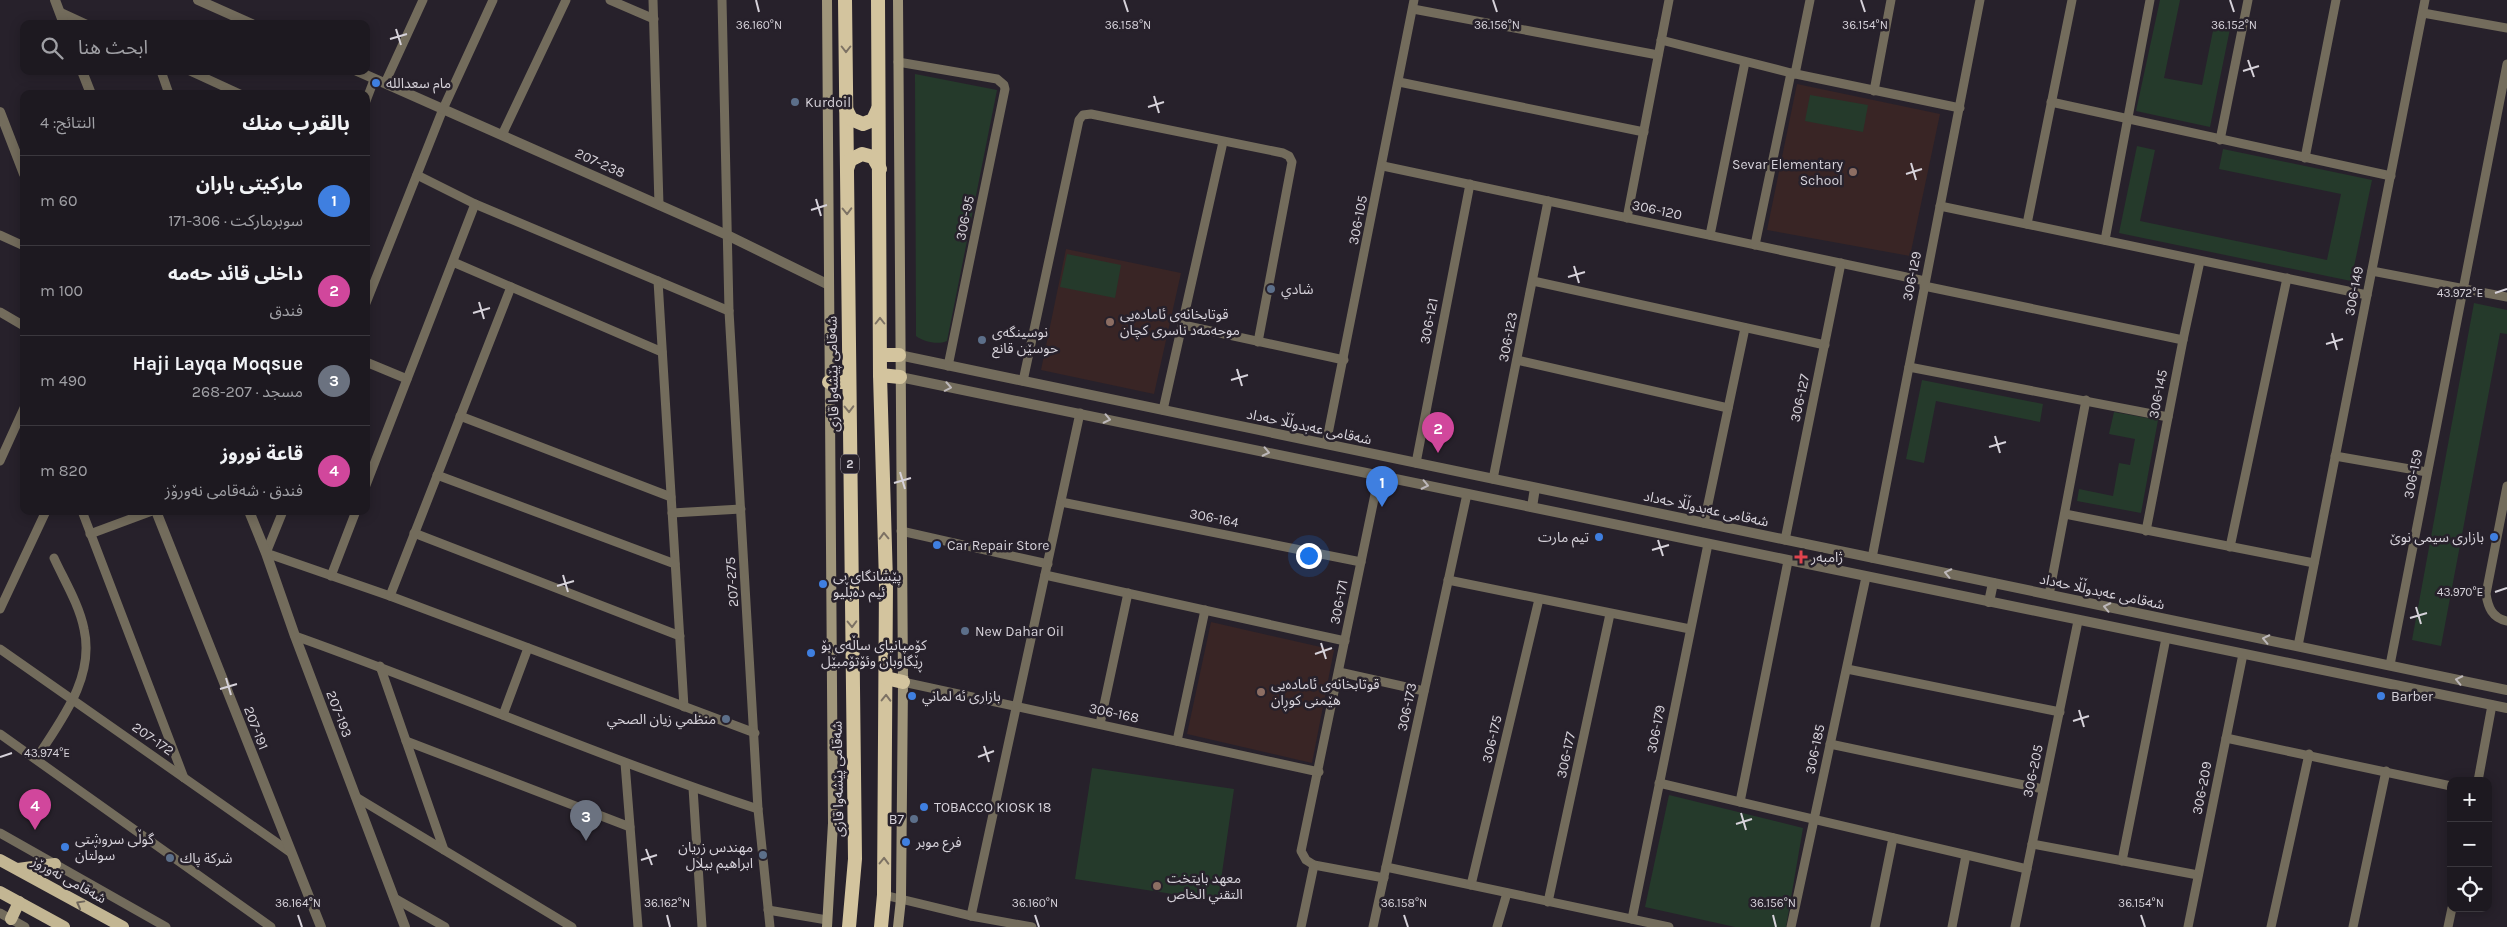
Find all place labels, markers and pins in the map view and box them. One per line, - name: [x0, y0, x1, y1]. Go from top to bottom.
- place label: مام سعدالله: [386, 75, 451, 94]
- marker: مام سعدالله: [370, 77, 382, 89]
- place label: Kurdoil: [805, 94, 851, 111]
- marker: Kurdoil: [789, 96, 801, 108]
- place label: Sevar Elementary School: [1732, 156, 1843, 189]
- marker: Sevar Elementary School: [1847, 166, 1859, 178]
- place label: شادي: [1281, 281, 1313, 300]
- marker: شادي: [1265, 283, 1277, 295]
- place label: قوتابخانەی ئامادەیی موحەمەد ناسری کچان: [1120, 306, 1240, 340]
- marker: قوتابخانەی ئامادەیی موحەمەد ناسری کچان: [1104, 316, 1116, 328]
- place label: نوسینگەی حوسێن قانع: [992, 324, 1058, 359]
- marker: نوسینگەی حوسێن قانع: [976, 334, 988, 346]
- pin: 2: [1422, 412, 1454, 453]
- pin: 1: [1366, 466, 1398, 507]
- place label: تيم مارت: [1538, 529, 1589, 548]
- place label: بازاری سیمی نوێ: [2390, 529, 2484, 546]
- marker: تيم مارت: [1593, 531, 1605, 543]
- marker: بازاری سیمی نوێ: [2488, 531, 2500, 543]
- place label: Car Repair Store: [947, 537, 1050, 554]
- marker: Car Repair Store: [931, 539, 943, 551]
- place label: ژامبەر: [1810, 549, 1843, 566]
- marker: ژامبەر: [1795, 551, 1807, 563]
- place label: پێشانگای بی ئیم دەبڵیو: [833, 568, 901, 603]
- marker: پێشانگای بی ئیم دەبڵیو: [817, 578, 829, 590]
- place label: New Dahar Oil: [975, 623, 1064, 640]
- marker: New Dahar Oil: [959, 625, 971, 637]
- place label: کۆمپانیای ساڵەی بۆ ڕێگاوبان وئۆتۆمبێل: [821, 635, 927, 672]
- marker: کۆمپانیای ساڵەی بۆ ڕێگاوبان وئۆتۆمبێل: [805, 647, 817, 659]
- place label: قوتابخانەی ئامادەیی هێمنی کوڕان: [1271, 676, 1380, 711]
- marker: قوتابخانەی ئامادەیی هێمنی کوڕان: [1255, 686, 1267, 698]
- place label: بازارى ئه لماني: [922, 688, 1001, 707]
- place label: Barber: [2391, 688, 2434, 705]
- marker: بازارى ئه لماني: [906, 690, 918, 702]
- marker: Barber: [2375, 690, 2387, 702]
- place label: منظمي زيان الصحي: [607, 711, 716, 730]
- marker: منظمي زيان الصحي: [720, 713, 732, 725]
- pin: 4: [19, 789, 51, 830]
- place label: TOBACCO KIOSK 18: [934, 799, 1051, 816]
- pin: 3: [570, 800, 602, 841]
- marker: TOBACCO KIOSK 18: [918, 801, 930, 813]
- place label: B7: [889, 811, 904, 828]
- marker: B7: [908, 813, 920, 825]
- place label: گوڵی سروشتی سوڵتان: [75, 829, 154, 864]
- place label: فرع موبر: [915, 834, 962, 853]
- marker: فرع موبر: [900, 836, 912, 848]
- place label: مهندس زريان ابراهيم بيلال: [678, 839, 753, 874]
- marker: گوڵی سروشتی سوڵتان: [59, 841, 71, 853]
- marker: مهندس زريان ابراهيم بيلال: [757, 849, 769, 861]
- place label: شركة پاك: [180, 850, 232, 868]
- marker: شركة پاك: [164, 852, 176, 864]
- place label: معهد بايتخت التقني الخاص: [1167, 870, 1243, 905]
- marker: معهد بايتخت التقني الخاص: [1151, 880, 1163, 892]

